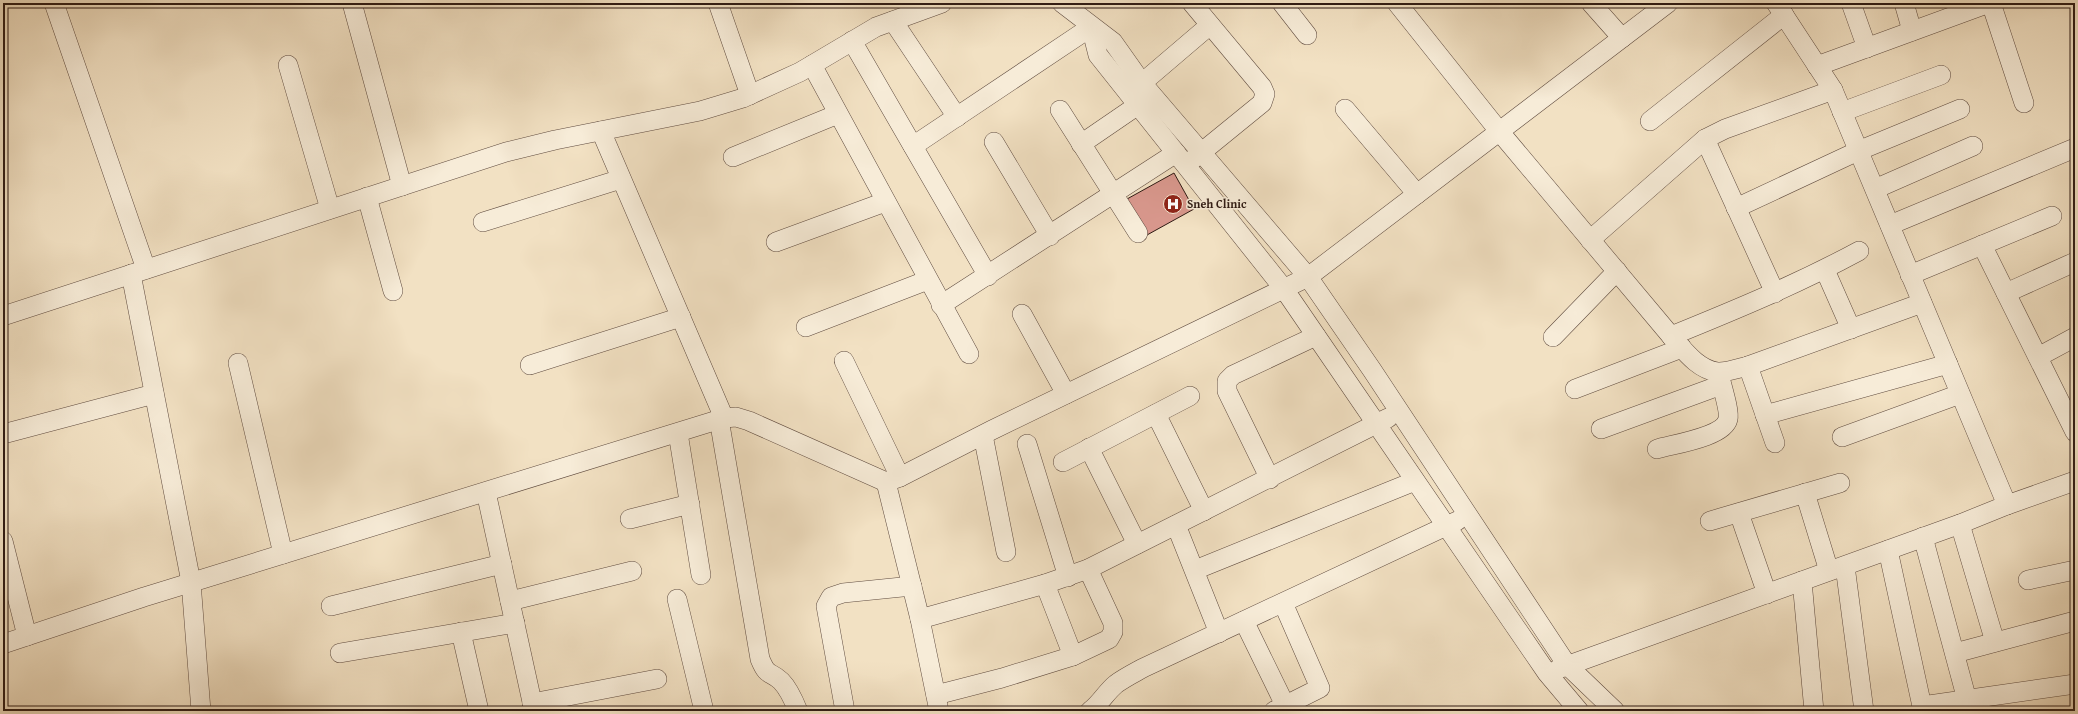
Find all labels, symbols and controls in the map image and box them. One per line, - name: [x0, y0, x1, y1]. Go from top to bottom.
- hospital icon: Sneh Clinic: [1162, 193, 1184, 215]
- place label: Sneh Clinic: [1187, 195, 1247, 212]

